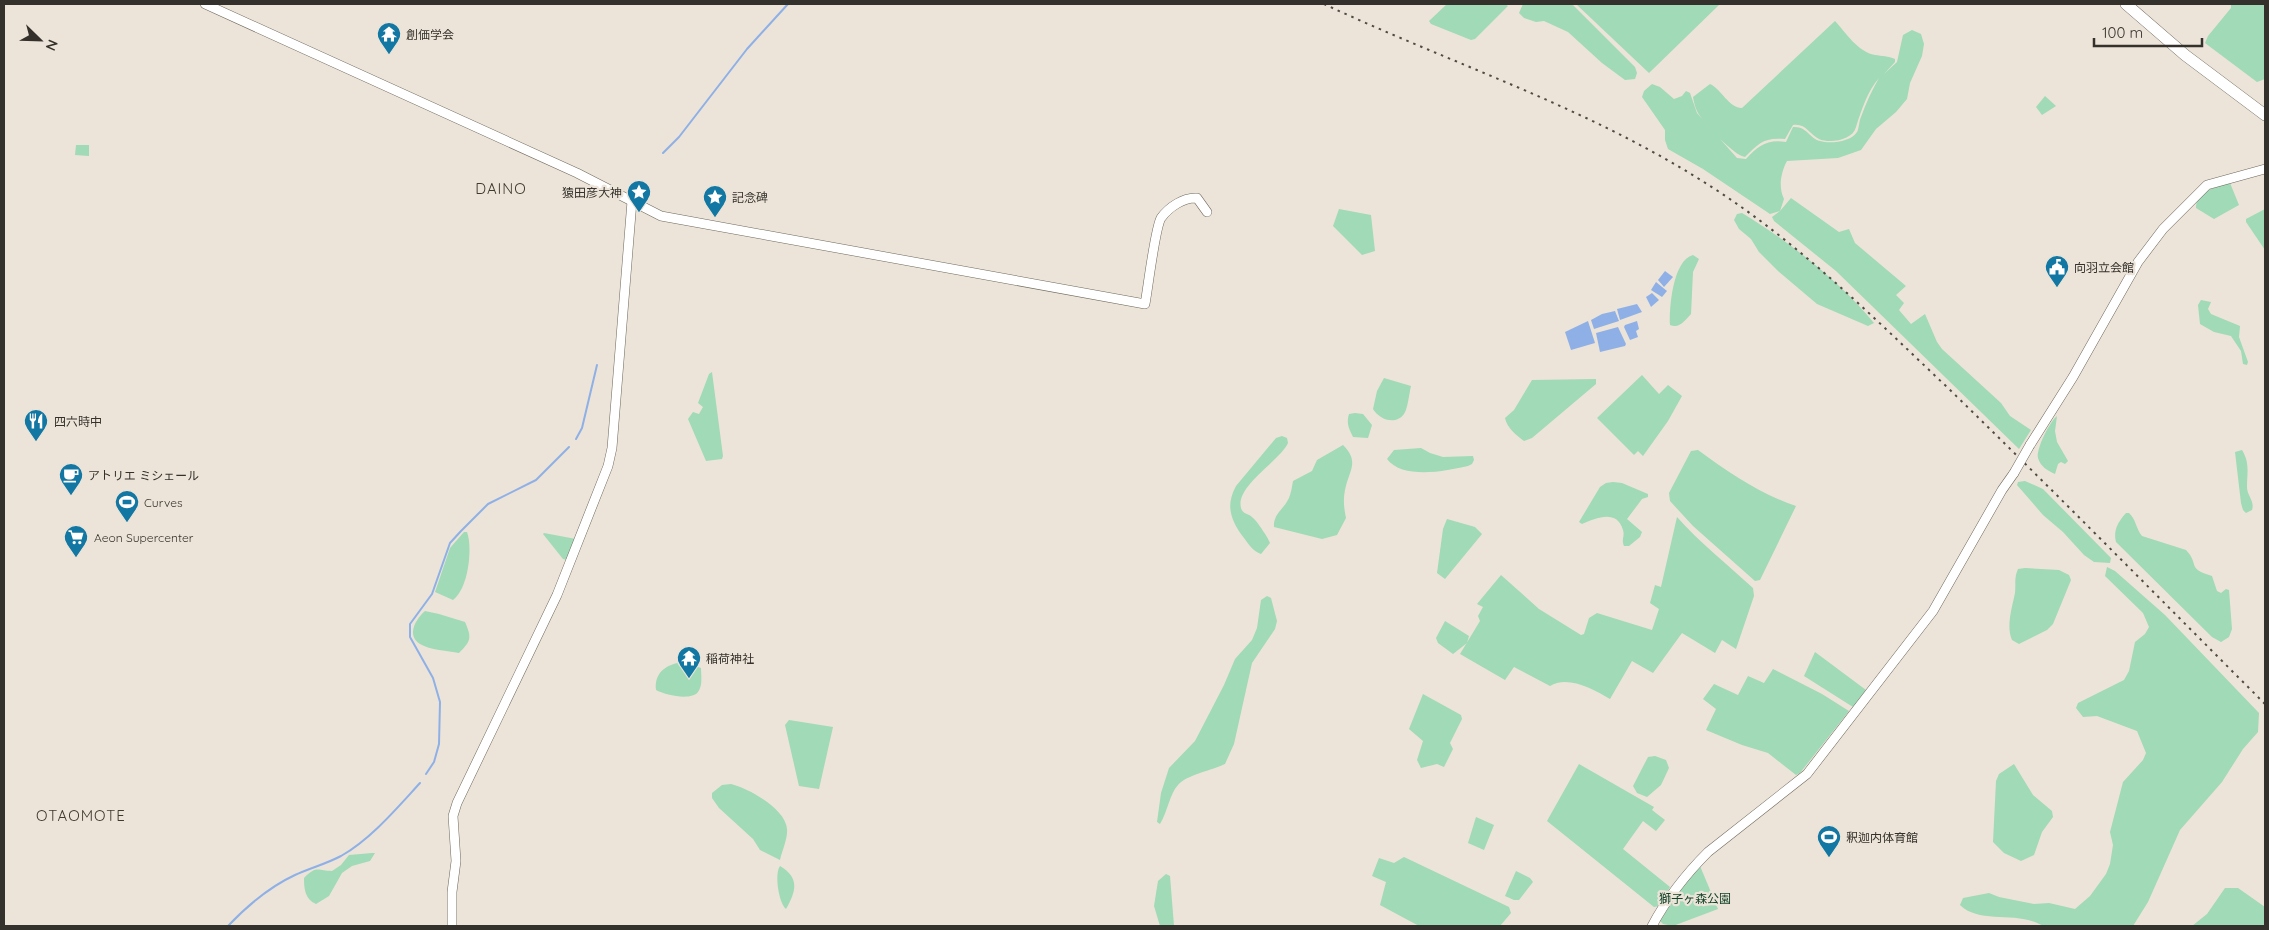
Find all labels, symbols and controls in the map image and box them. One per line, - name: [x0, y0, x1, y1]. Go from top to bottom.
- north arrow: [15, 15, 65, 65]
- scale bar: [2094, 15, 2202, 47]
- temple icon: 創価学会: [376, 21, 402, 55]
- text: 100 m: [2102, 23, 2143, 42]
- place label: 創価学会: [406, 27, 454, 42]
- text: N: [42, 37, 62, 53]
- district label: DAINO: [475, 179, 527, 198]
- place icon: 猿田彦大神: [626, 179, 652, 213]
- place icon: 記念碑: [702, 184, 728, 218]
- place label: 猿田彦大神: [562, 185, 622, 200]
- place label: 記念碑: [732, 190, 768, 205]
- public building icon: 向羽立会館: [2044, 254, 2070, 288]
- place label: 向羽立会館: [2074, 260, 2134, 275]
- restaurant icon: 四六時中: [23, 408, 49, 442]
- place label: 四六時中: [54, 414, 102, 429]
- cafe icon: アトリエ ミシェール: [58, 462, 84, 496]
- place label: アトリエ ミシェール: [88, 468, 199, 483]
- sports icon: Curves: [114, 489, 140, 523]
- place label: Curves: [144, 495, 183, 510]
- supermarket icon: Aeon Supercenter: [63, 524, 89, 558]
- place label: Aeon Supercenter: [94, 530, 194, 545]
- temple icon: 稲荷神社: [676, 645, 702, 679]
- place label: 稲荷神社: [706, 651, 754, 666]
- district label: OTAOMOTE: [36, 806, 126, 825]
- sports icon: 釈迦内体育館: [1816, 824, 1842, 858]
- place label: 釈迦内体育館: [1846, 830, 1918, 845]
- park label: 獅子ヶ森公園: [1659, 891, 1731, 906]

